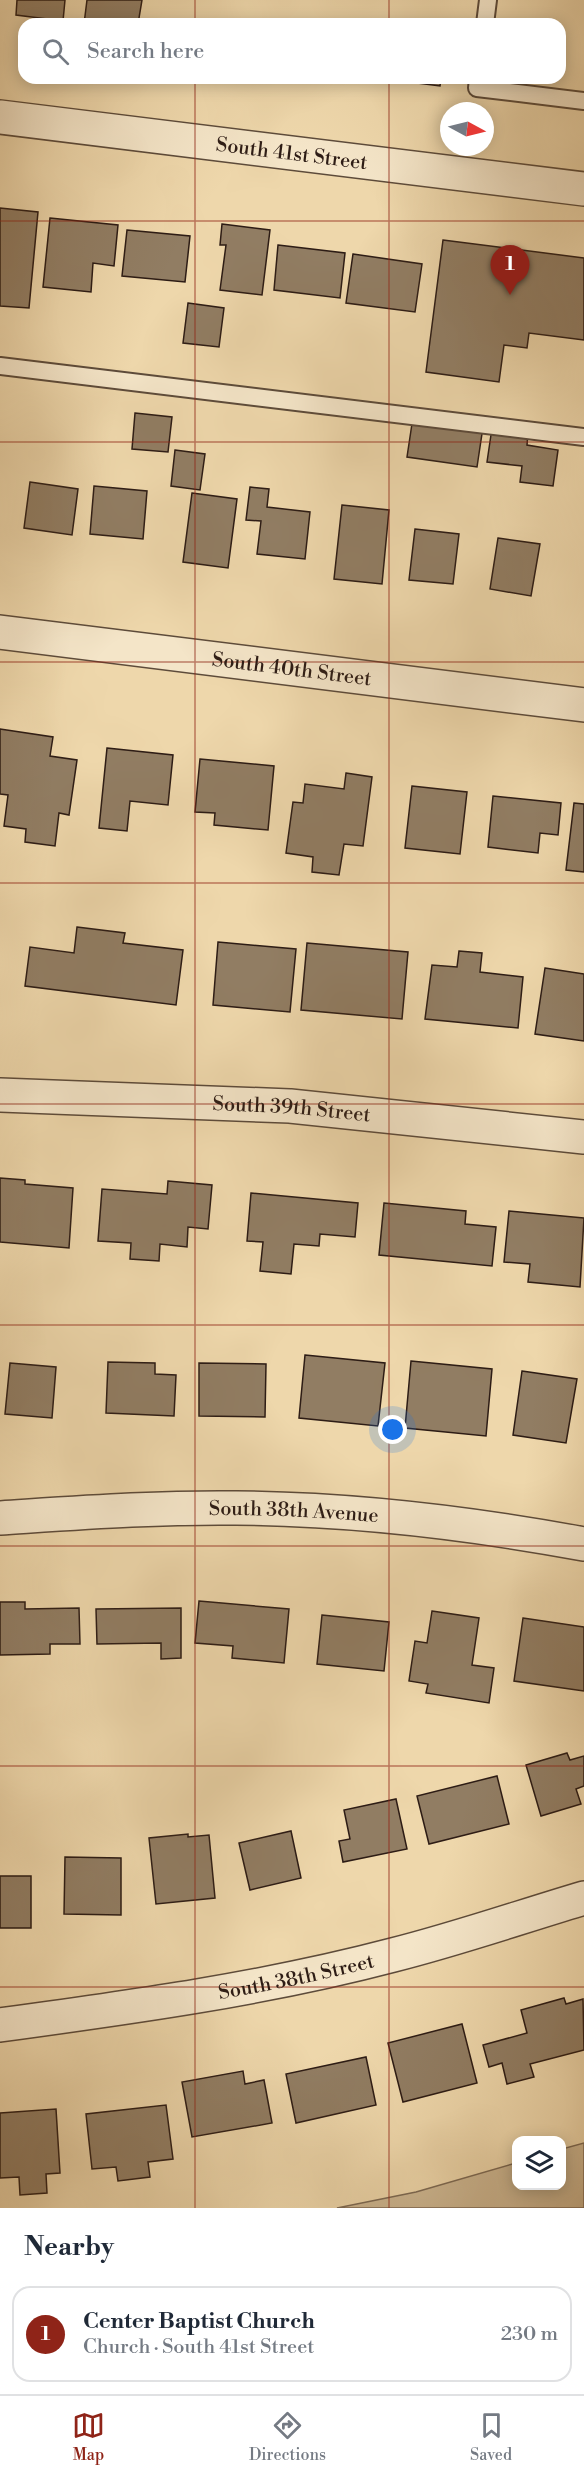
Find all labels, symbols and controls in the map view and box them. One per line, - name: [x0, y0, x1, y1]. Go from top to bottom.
- search box: [18, 18, 566, 84]
- icon: search: [39, 35, 72, 68]
- text: Search here: [87, 38, 204, 65]
- north arrow: [440, 102, 494, 156]
- street label: South 41st Street: [214, 133, 369, 176]
- pin: 1: [490, 246, 530, 295]
- street label: South 40th Street: [210, 648, 373, 692]
- street label: South 39th Street: [212, 1092, 372, 1128]
- your location: [378, 1415, 407, 1444]
- street label: South 38th Avenue: [209, 1497, 380, 1529]
- street label: South 38th Street: [216, 1949, 377, 2006]
- map controls: [512, 2136, 566, 2190]
- button: layers: [512, 2136, 566, 2190]
- text: Nearby: [24, 2231, 114, 2263]
- text: Center Baptist Church: [83, 2308, 315, 2335]
- text: 1: [41, 2322, 50, 2347]
- text: 230 m: [501, 2322, 558, 2347]
- text: Church · South 41st Street: [83, 2335, 314, 2360]
- tab: Map: [72, 2409, 105, 2465]
- tab: Directions: [249, 2409, 326, 2465]
- tab: Saved: [470, 2409, 512, 2465]

